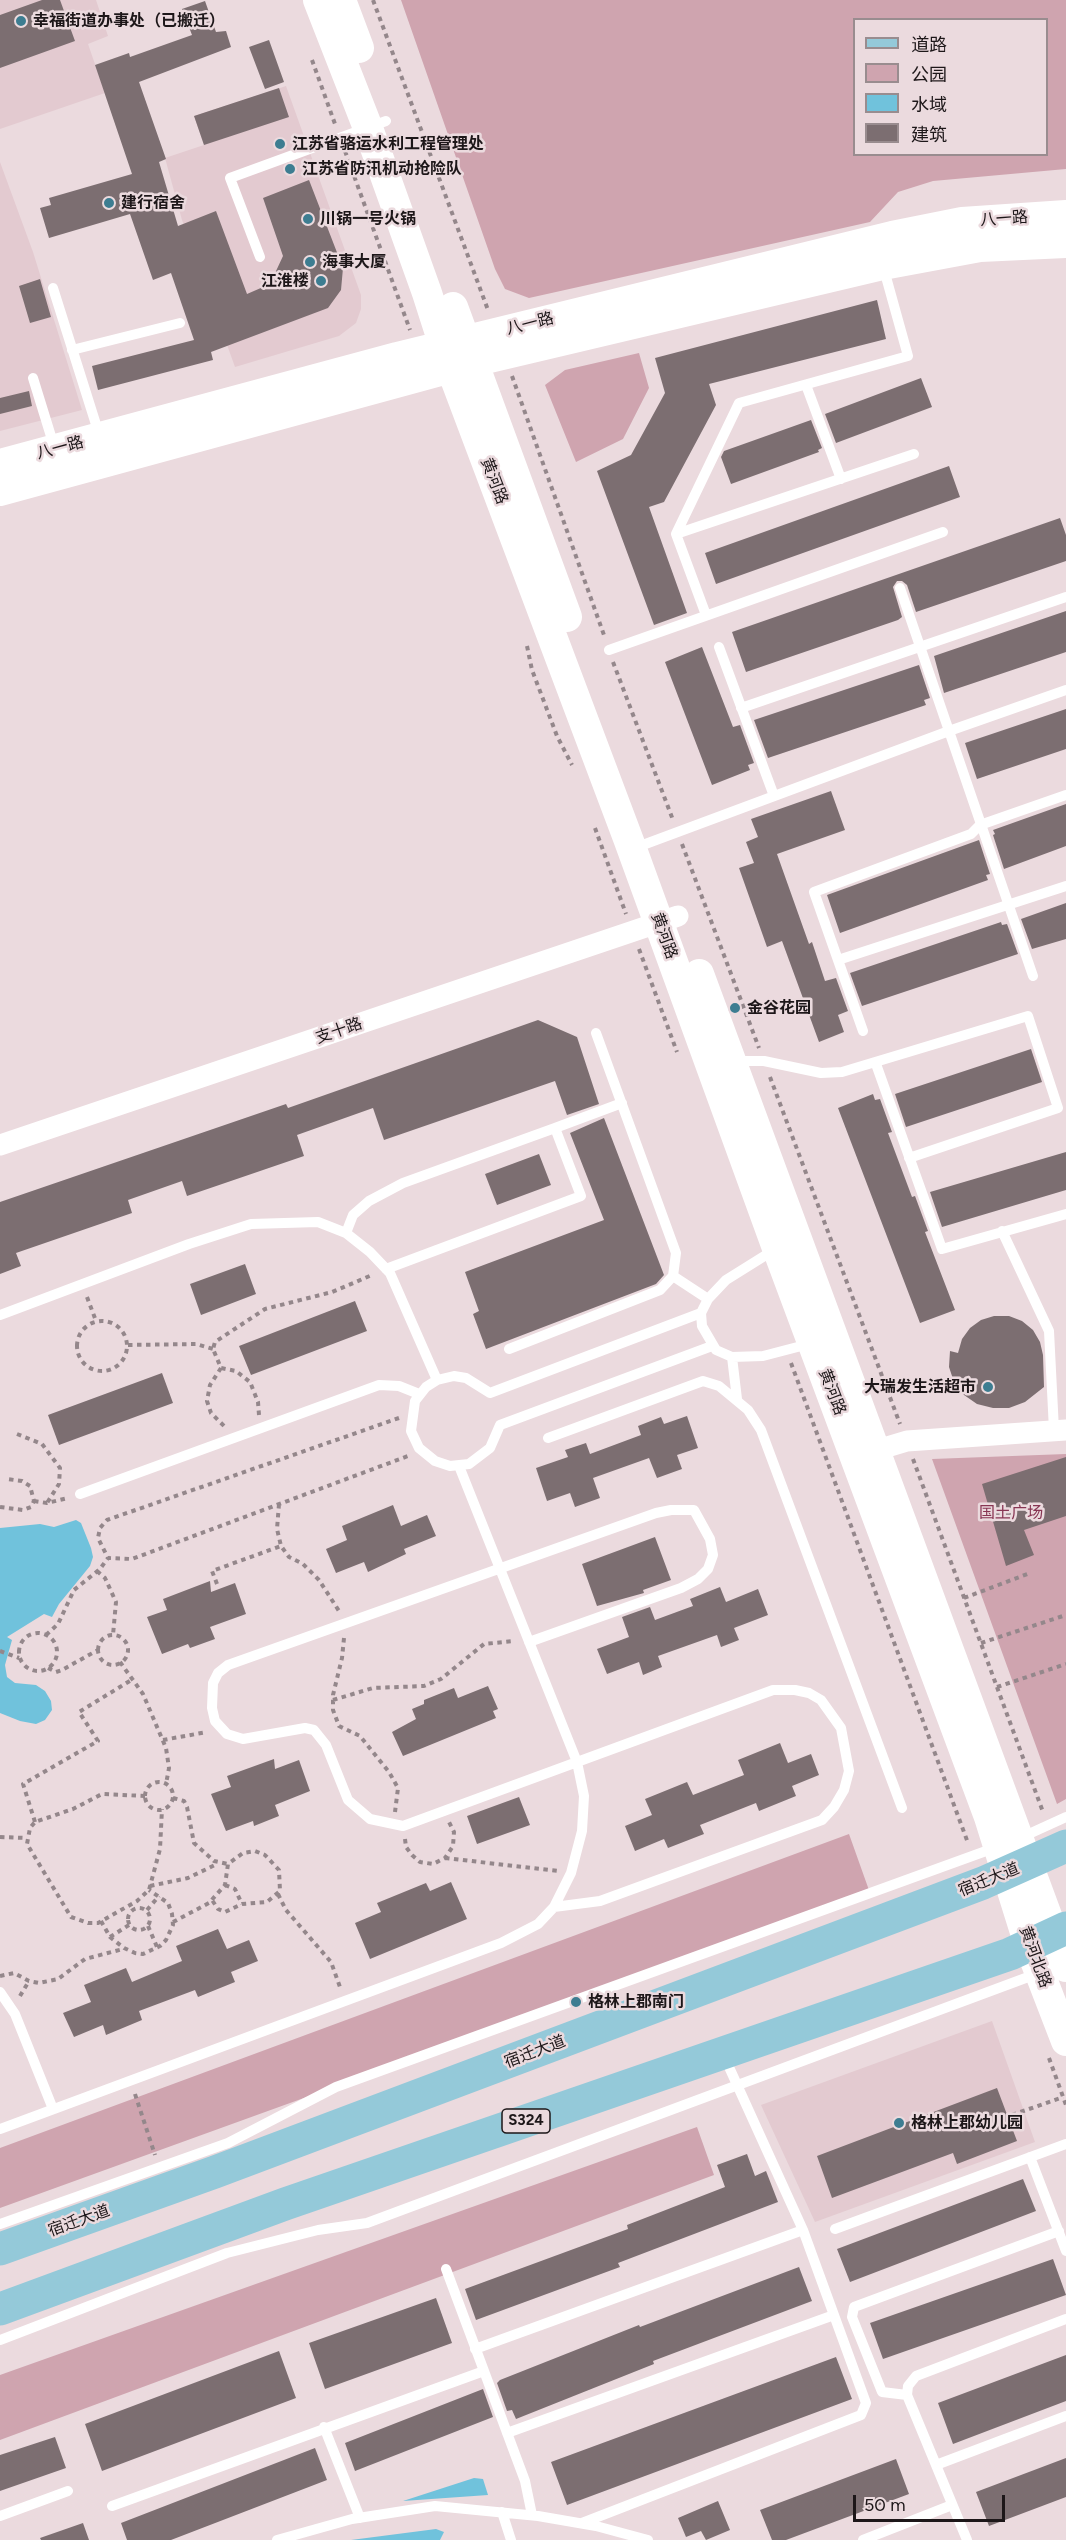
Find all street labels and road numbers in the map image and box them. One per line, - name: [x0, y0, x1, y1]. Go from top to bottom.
- street label: 八一路: [979, 208, 1029, 230]
- street label: 八一路: [504, 309, 556, 339]
- street label: 八一路: [34, 433, 86, 463]
- street label: 黄河路: [476, 455, 512, 507]
- street label: 黄河路: [647, 910, 681, 962]
- street label: 支十路: [313, 1014, 365, 1048]
- street label: 黄河路: [814, 1366, 850, 1418]
- street label: 宿迁大道: [956, 1859, 1022, 1901]
- street label: 黄河北路: [1015, 1924, 1055, 1990]
- street label: 宿迁大道: [502, 2032, 568, 2072]
- road number: S324: [502, 2109, 550, 2133]
- street label: 宿迁大道: [46, 2201, 112, 2241]

